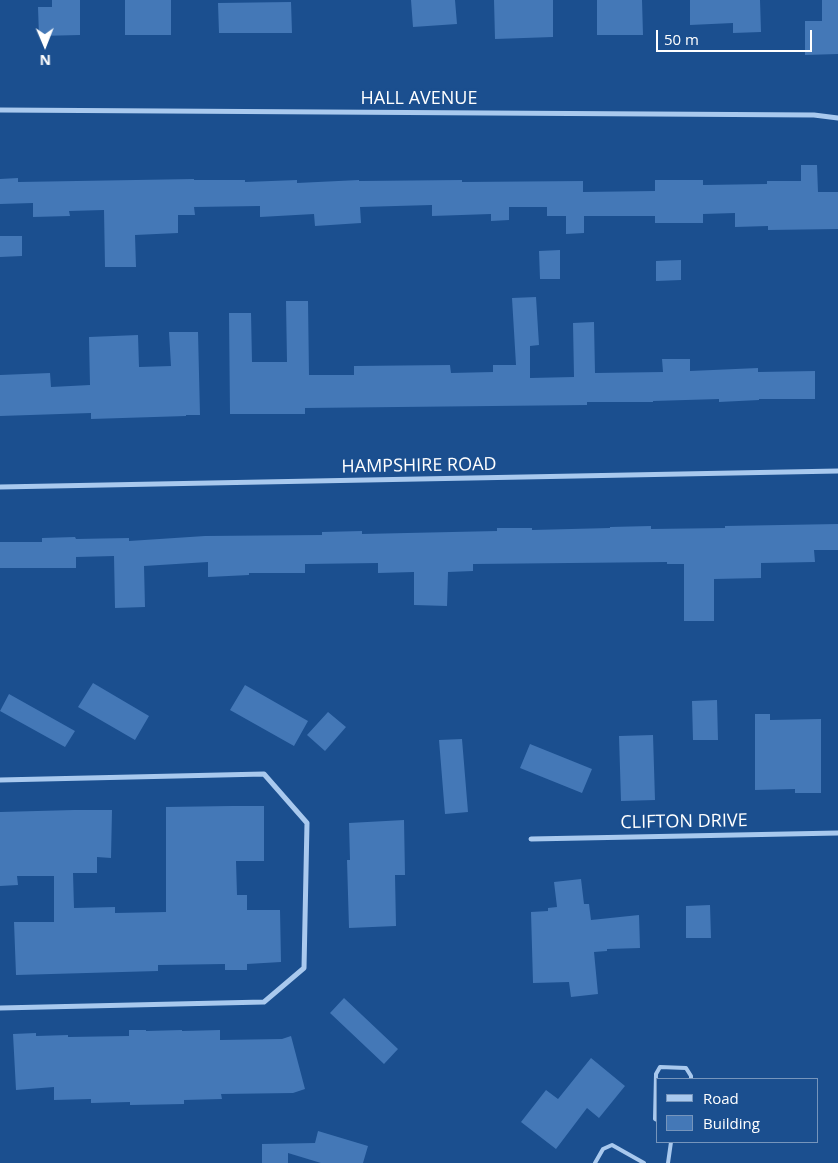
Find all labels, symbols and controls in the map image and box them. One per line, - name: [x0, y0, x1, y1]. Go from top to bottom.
- north arrow: [20, 20, 70, 70]
- scale bar: [658, 20, 814, 52]
- text: 50 m: [664, 29, 699, 49]
- text: N: [39, 51, 51, 70]
- street label: HALL AVENUE: [361, 88, 477, 110]
- street label: HAMPSHIRE ROAD: [341, 454, 497, 478]
- street label: CLIFTON DRIVE: [620, 810, 748, 834]
- legend: [656, 1078, 818, 1143]
- text: Road: [703, 1088, 739, 1108]
- text: Building: [703, 1113, 760, 1133]

